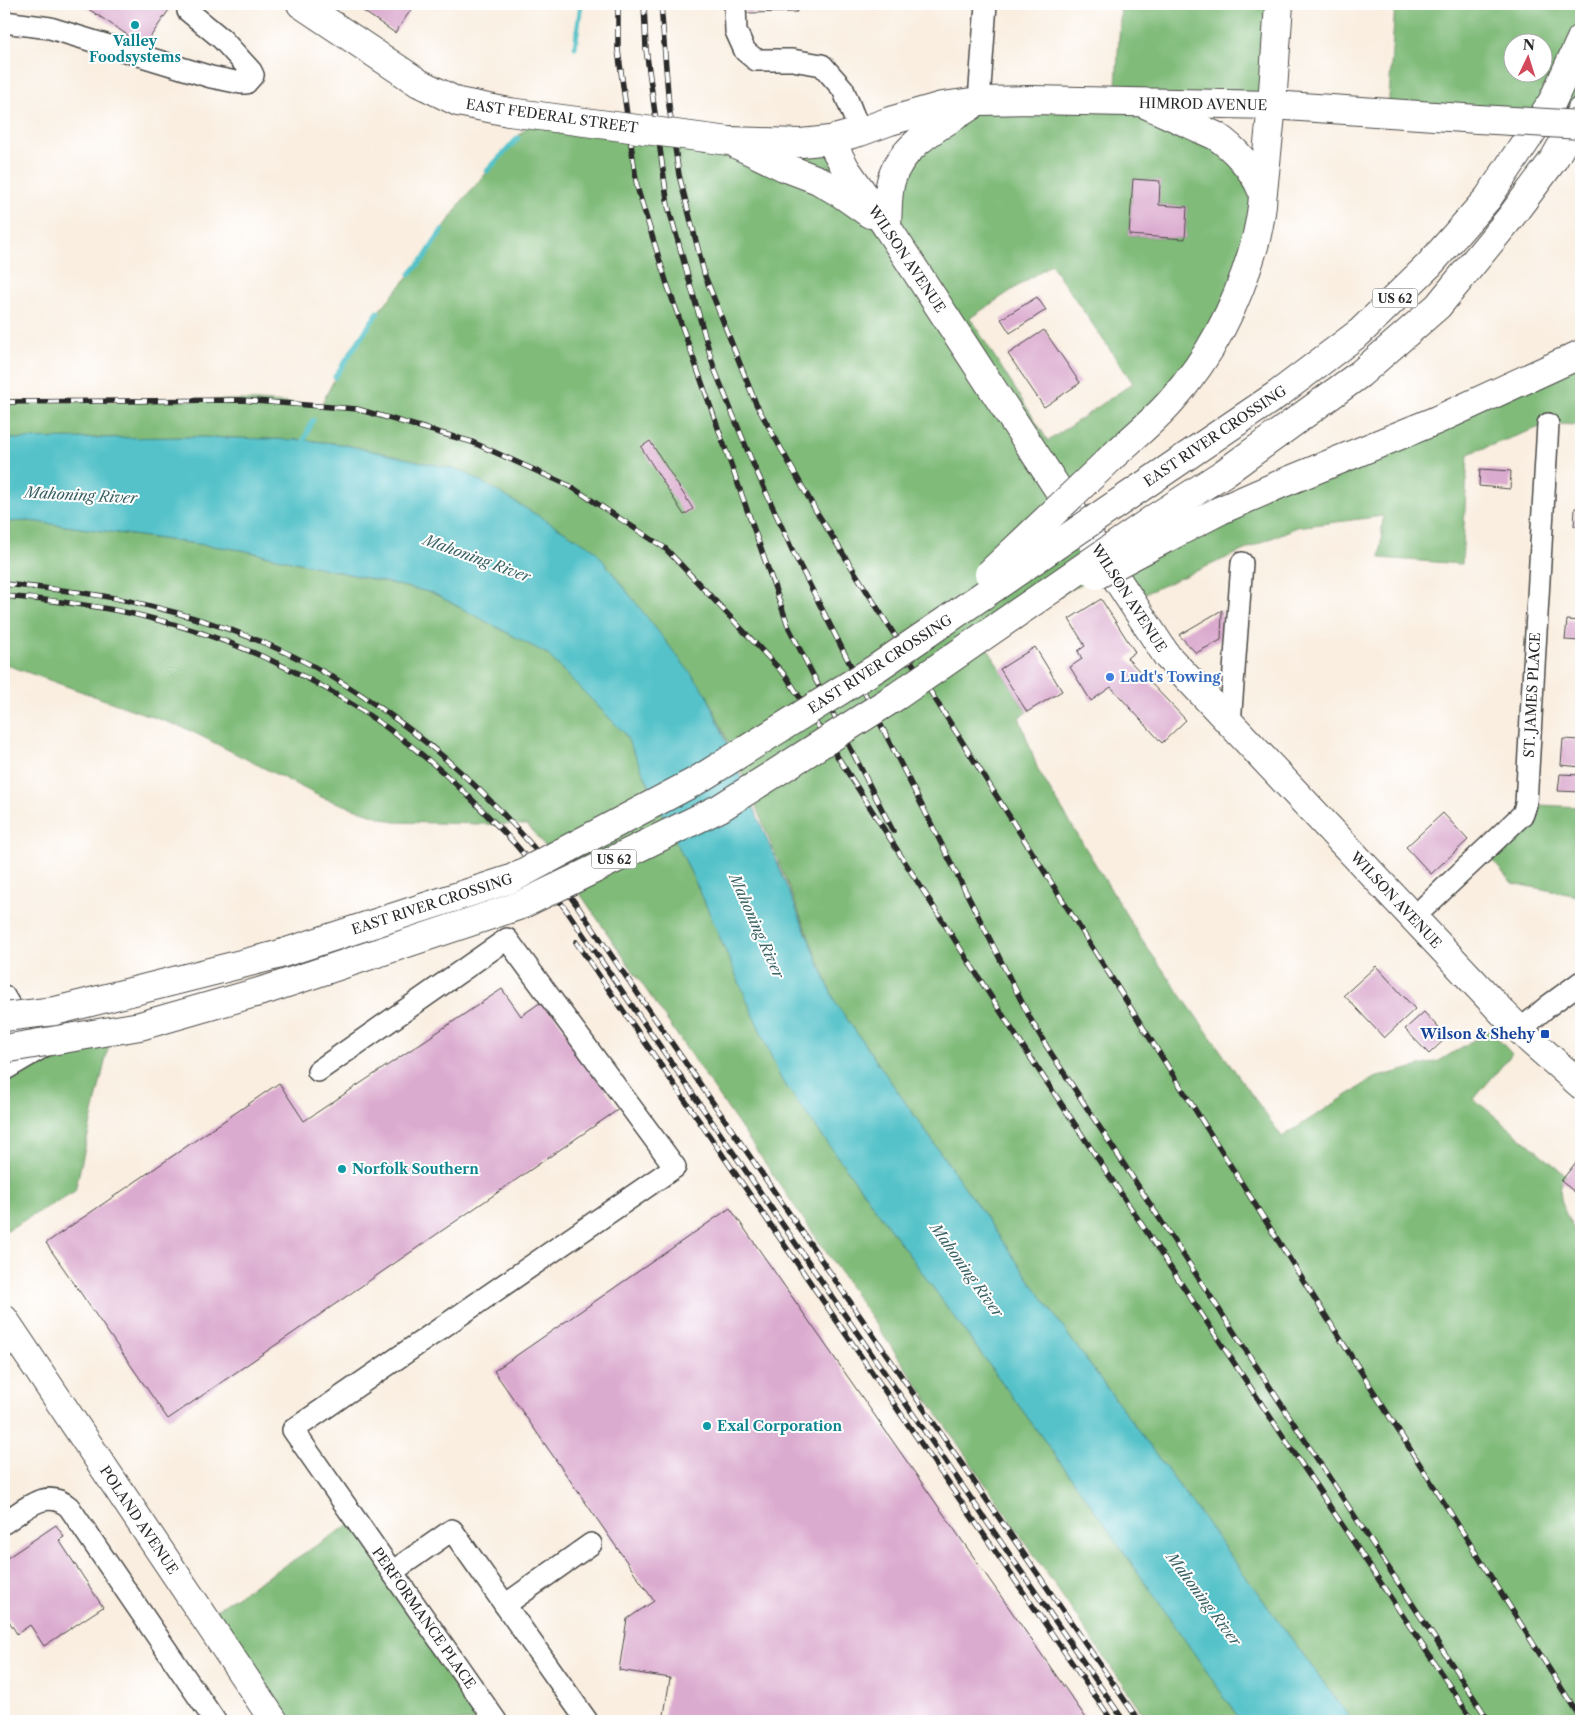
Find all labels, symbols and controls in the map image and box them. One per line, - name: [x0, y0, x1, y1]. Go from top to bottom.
- marker: Valley Foodsystems: [129, 19, 141, 31]
- place label: Valley Foodsystems: [89, 32, 181, 66]
- north arrow: [1502, 32, 1552, 82]
- text: N: [1522, 36, 1536, 54]
- street label: HIMROD AVENUE: [1139, 94, 1267, 114]
- street label: EAST FEDERAL STREET: [465, 95, 640, 137]
- street label: WILSON AVENUE: [864, 201, 950, 316]
- road number: US 62: [1372, 288, 1418, 308]
- street label: EAST RIVER CROSSING: [1140, 382, 1290, 490]
- water label: Mahoning River: [22, 482, 139, 507]
- water label: Mahoning River: [419, 529, 534, 587]
- street label: WILSON AVENUE: [1087, 540, 1171, 655]
- street label: EAST RIVER CROSSING: [805, 611, 955, 717]
- street label: ST. JAMES PLACE: [1520, 632, 1544, 758]
- place label: Ludt's Towing: [1120, 668, 1221, 686]
- marker: Ludt's Towing: [1104, 671, 1116, 683]
- street label: WILSON AVENUE: [1346, 847, 1445, 952]
- road number: US 62: [592, 850, 636, 869]
- street label: EAST RIVER CROSSING: [349, 869, 515, 939]
- water label: Mahoning River: [725, 869, 789, 982]
- place label: Wilson & Shehy: [1419, 1025, 1535, 1043]
- marker: Wilson & Shehy: [1539, 1028, 1551, 1040]
- place label: Norfolk Southern: [352, 1160, 479, 1178]
- marker: Norfolk Southern: [336, 1163, 348, 1175]
- water label: Mahoning River: [925, 1217, 1008, 1322]
- place label: Exal Corporation: [717, 1417, 842, 1435]
- marker: Exal Corporation: [701, 1420, 713, 1432]
- street label: POLAND AVENUE: [96, 1462, 182, 1578]
- street label: PERFORMANCE PLACE: [368, 1544, 480, 1692]
- water label: Mahoning River: [1161, 1547, 1246, 1650]

